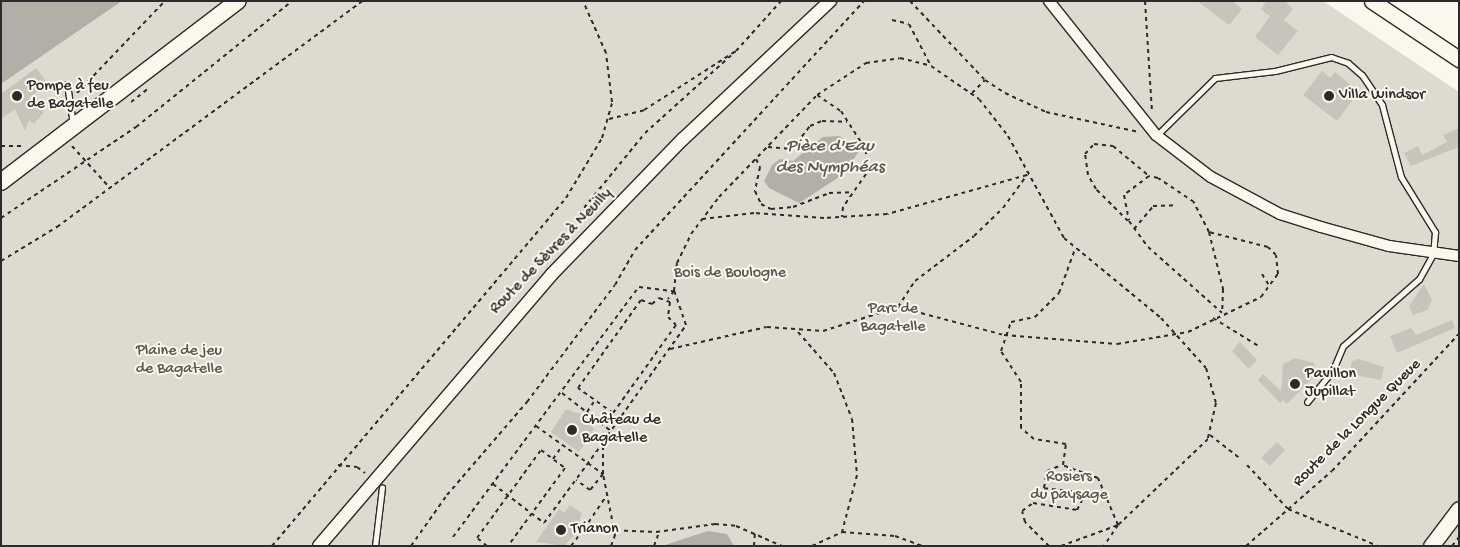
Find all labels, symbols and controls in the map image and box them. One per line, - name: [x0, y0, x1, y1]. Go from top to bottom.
- place label: Pompe à feu de Bagatelle: [27, 77, 114, 115]
- place label: Villa Windsor: [1339, 86, 1425, 106]
- marker: Pompe à feu de Bagatelle: [11, 90, 23, 102]
- marker: Villa Windsor: [1323, 90, 1335, 102]
- water label: Pièce d'Eau des Nymphéas: [776, 137, 884, 180]
- street label: Route de Sèvres à Neuilly: [487, 185, 617, 319]
- park label: Bois de Boulogne: [674, 264, 786, 284]
- park label: Parc de Bagatelle: [860, 300, 926, 338]
- park label: Plaine de jeu de Bagatelle: [136, 342, 222, 380]
- street label: Route de la Longue Queue: [1290, 356, 1426, 492]
- place label: Pavillon Jupillat: [1305, 365, 1356, 403]
- marker: Pavillon Jupillat: [1289, 378, 1301, 390]
- place label: Château de Bagatelle: [582, 411, 661, 449]
- marker: Château de Bagatelle: [566, 424, 578, 436]
- park label: Rosiers du paysage: [1030, 468, 1108, 506]
- place label: Trianon: [571, 520, 619, 540]
- marker: Trianon: [555, 524, 567, 536]

